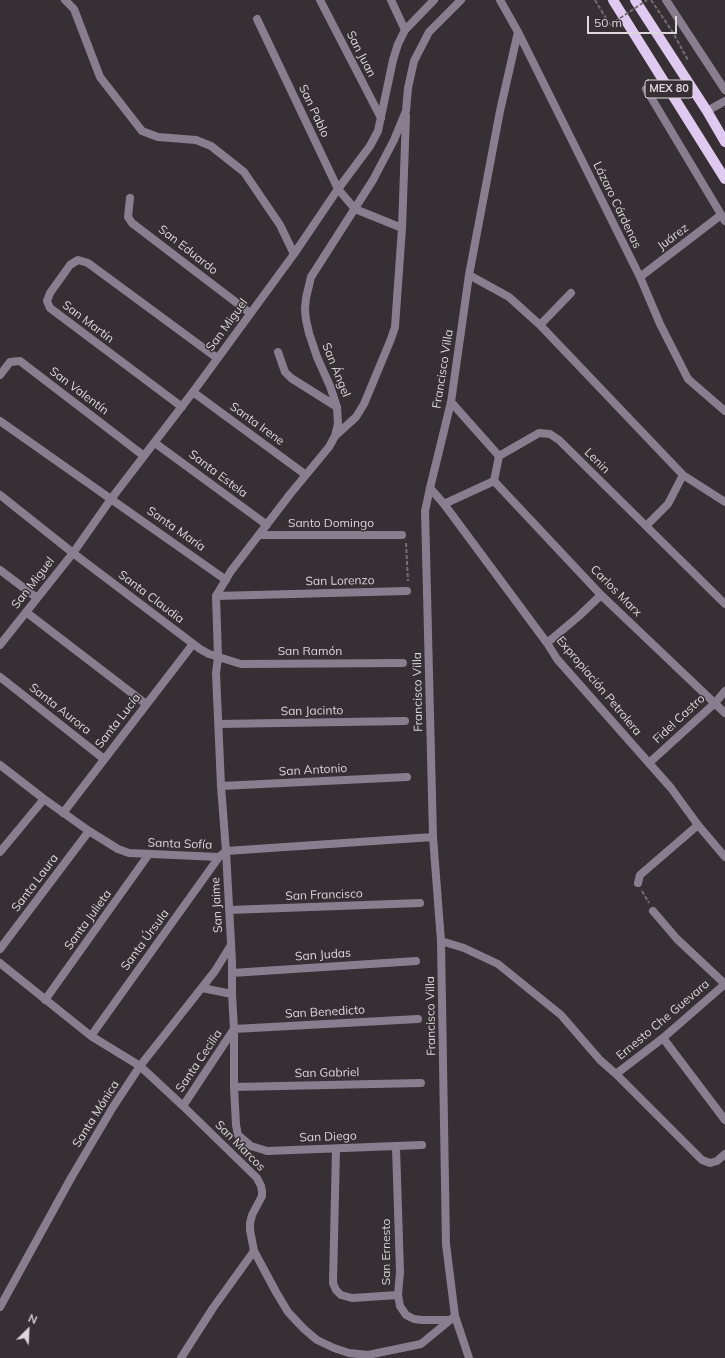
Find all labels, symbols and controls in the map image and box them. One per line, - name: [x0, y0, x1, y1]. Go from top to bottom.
- scale bar: [589, 8, 679, 34]
- text: 50 m: [594, 15, 622, 30]
- street label: San Juan: [343, 28, 379, 80]
- road number: MEX 80: [645, 80, 693, 98]
- street label: San Pablo: [296, 82, 332, 140]
- street label: Lázaro Cárdenas: [590, 159, 644, 251]
- street label: Juárez: [655, 221, 691, 253]
- street label: San Eduardo: [155, 222, 221, 278]
- street label: San Miguel: [203, 296, 251, 354]
- street label: San Martín: [59, 298, 117, 346]
- street label: Francisco Villa: [430, 328, 456, 410]
- street label: San Ángel: [319, 341, 353, 399]
- street label: San Valentín: [47, 364, 111, 418]
- street label: Santa Irene: [227, 399, 287, 449]
- street label: Lenin: [581, 445, 613, 477]
- street label: Santa Estela: [186, 447, 250, 501]
- street label: Santa María: [144, 504, 208, 554]
- street label: Santo Domingo: [288, 516, 374, 530]
- street label: San Miguel: [8, 554, 58, 612]
- street label: Carlos Marx: [587, 562, 645, 620]
- street label: Santa Claudia: [115, 568, 187, 626]
- street label: San Lorenzo: [305, 573, 375, 589]
- street label: Expropiación Petrolera: [553, 633, 645, 739]
- street label: San Ramón: [278, 644, 342, 658]
- street label: Francisco Villa: [410, 652, 426, 732]
- street label: Santa Aurora: [26, 680, 94, 738]
- street label: Santa Lucía: [92, 691, 144, 751]
- street label: Fidel Castro: [650, 691, 708, 747]
- street label: San Jacinto: [280, 703, 344, 719]
- street label: San Antonio: [278, 761, 348, 779]
- street label: Santa Sofía: [147, 836, 213, 852]
- street label: Santa Laura: [9, 851, 61, 915]
- street label: San Jaime: [208, 877, 226, 933]
- street label: San Francisco: [285, 886, 363, 904]
- street label: Santa Julieta: [61, 887, 115, 953]
- street label: Santa Úrsula: [118, 907, 172, 973]
- street label: San Judas: [295, 946, 351, 964]
- street label: Francisco Villa: [423, 976, 439, 1056]
- street label: Ernesto Che Guevara: [614, 977, 712, 1063]
- street label: San Benedicto: [285, 1003, 365, 1021]
- street label: Santa Cecilia: [173, 1027, 225, 1095]
- street label: San Gabriel: [295, 1065, 359, 1081]
- street label: Santa Mónica: [70, 1078, 122, 1150]
- street label: San Marcos: [212, 1118, 268, 1174]
- street label: San Diego: [299, 1129, 357, 1145]
- street label: San Ernesto: [379, 1219, 393, 1285]
- north arrow: [8, 1310, 48, 1350]
- text: N: [26, 1311, 40, 1327]

